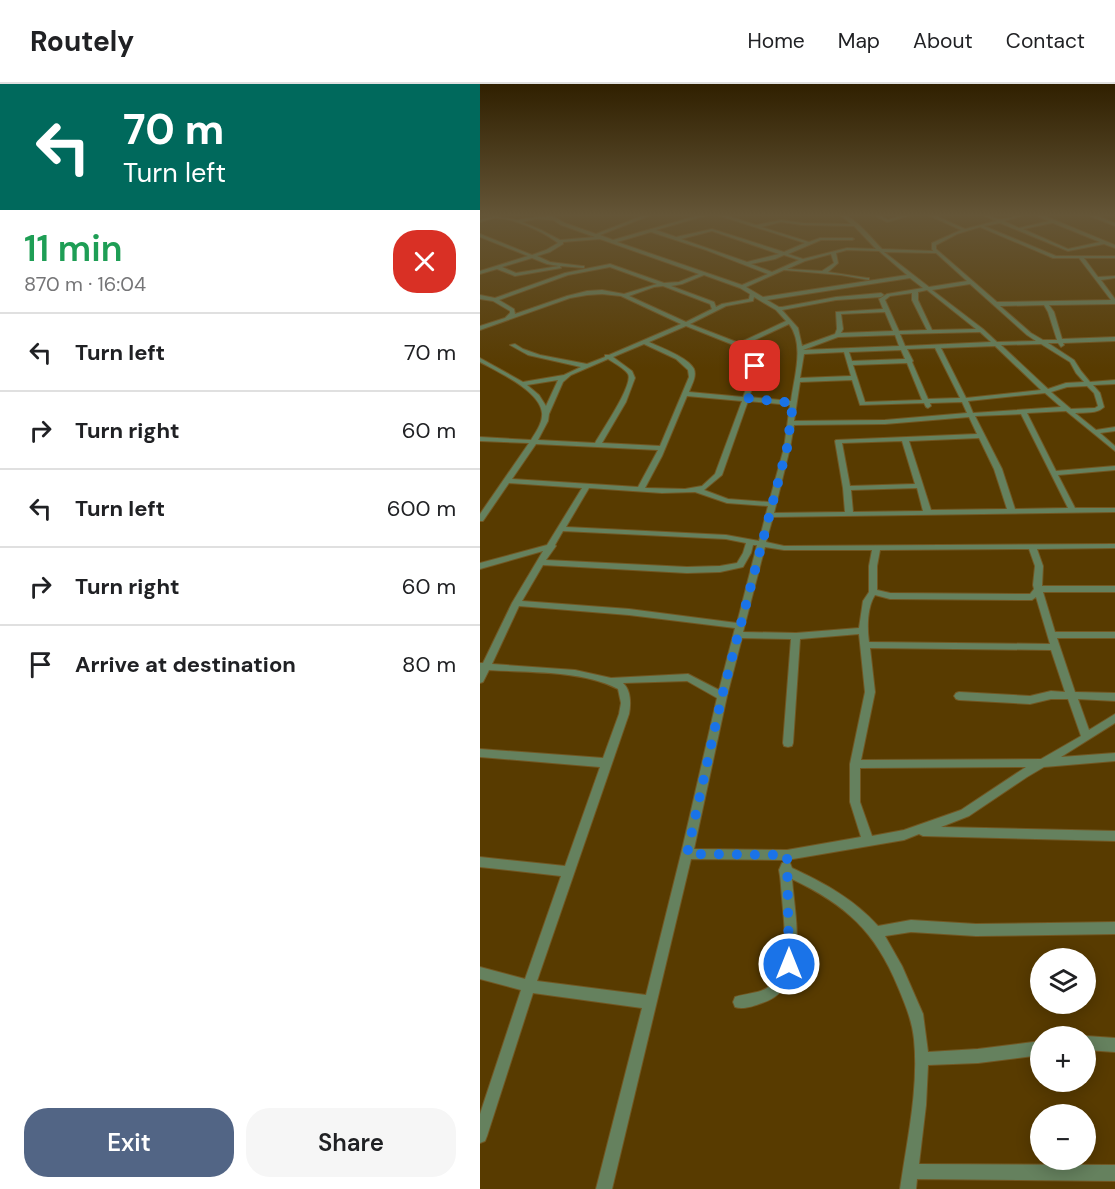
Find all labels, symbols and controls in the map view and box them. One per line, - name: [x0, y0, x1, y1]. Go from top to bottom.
- text: Routely: [30, 23, 134, 60]
- text: Home: [747, 27, 805, 55]
- text: Map: [838, 27, 880, 55]
- text: About: [913, 27, 973, 55]
- text: Contact: [1006, 27, 1085, 55]
- text: 70 m: [123, 102, 224, 157]
- icon: left: [24, 108, 102, 186]
- text: Turn left: [123, 155, 226, 190]
- text: 11 min: [24, 225, 122, 272]
- button: close: [393, 230, 456, 293]
- text: 870 m · 16:04: [24, 271, 146, 297]
- icon: left: [24, 336, 57, 369]
- text: Turn left: [75, 338, 165, 367]
- text: 70 m: [404, 338, 456, 367]
- pin: [729, 340, 780, 391]
- icon: arrive: [738, 349, 771, 382]
- icon: right: [24, 414, 57, 447]
- text: Turn right: [75, 416, 180, 445]
- text: 60 m: [402, 416, 456, 445]
- icon: left: [24, 492, 57, 525]
- text: Turn left: [75, 494, 165, 523]
- text: 600 m: [387, 494, 456, 523]
- icon: right: [24, 570, 57, 603]
- text: Turn right: [75, 572, 180, 601]
- text: 60 m: [402, 572, 456, 601]
- icon: arrive: [24, 648, 57, 681]
- text: Arrive at destination: [75, 650, 296, 679]
- text: 80 m: [402, 650, 456, 679]
- position arrow: [757, 932, 821, 996]
- map controls: [1030, 948, 1096, 1170]
- button: layers: [1030, 948, 1096, 1014]
- button: +: [1030, 1026, 1096, 1092]
- button: −: [1030, 1104, 1096, 1170]
- button: Exit: [24, 1108, 234, 1177]
- button: Share: [246, 1108, 456, 1177]

